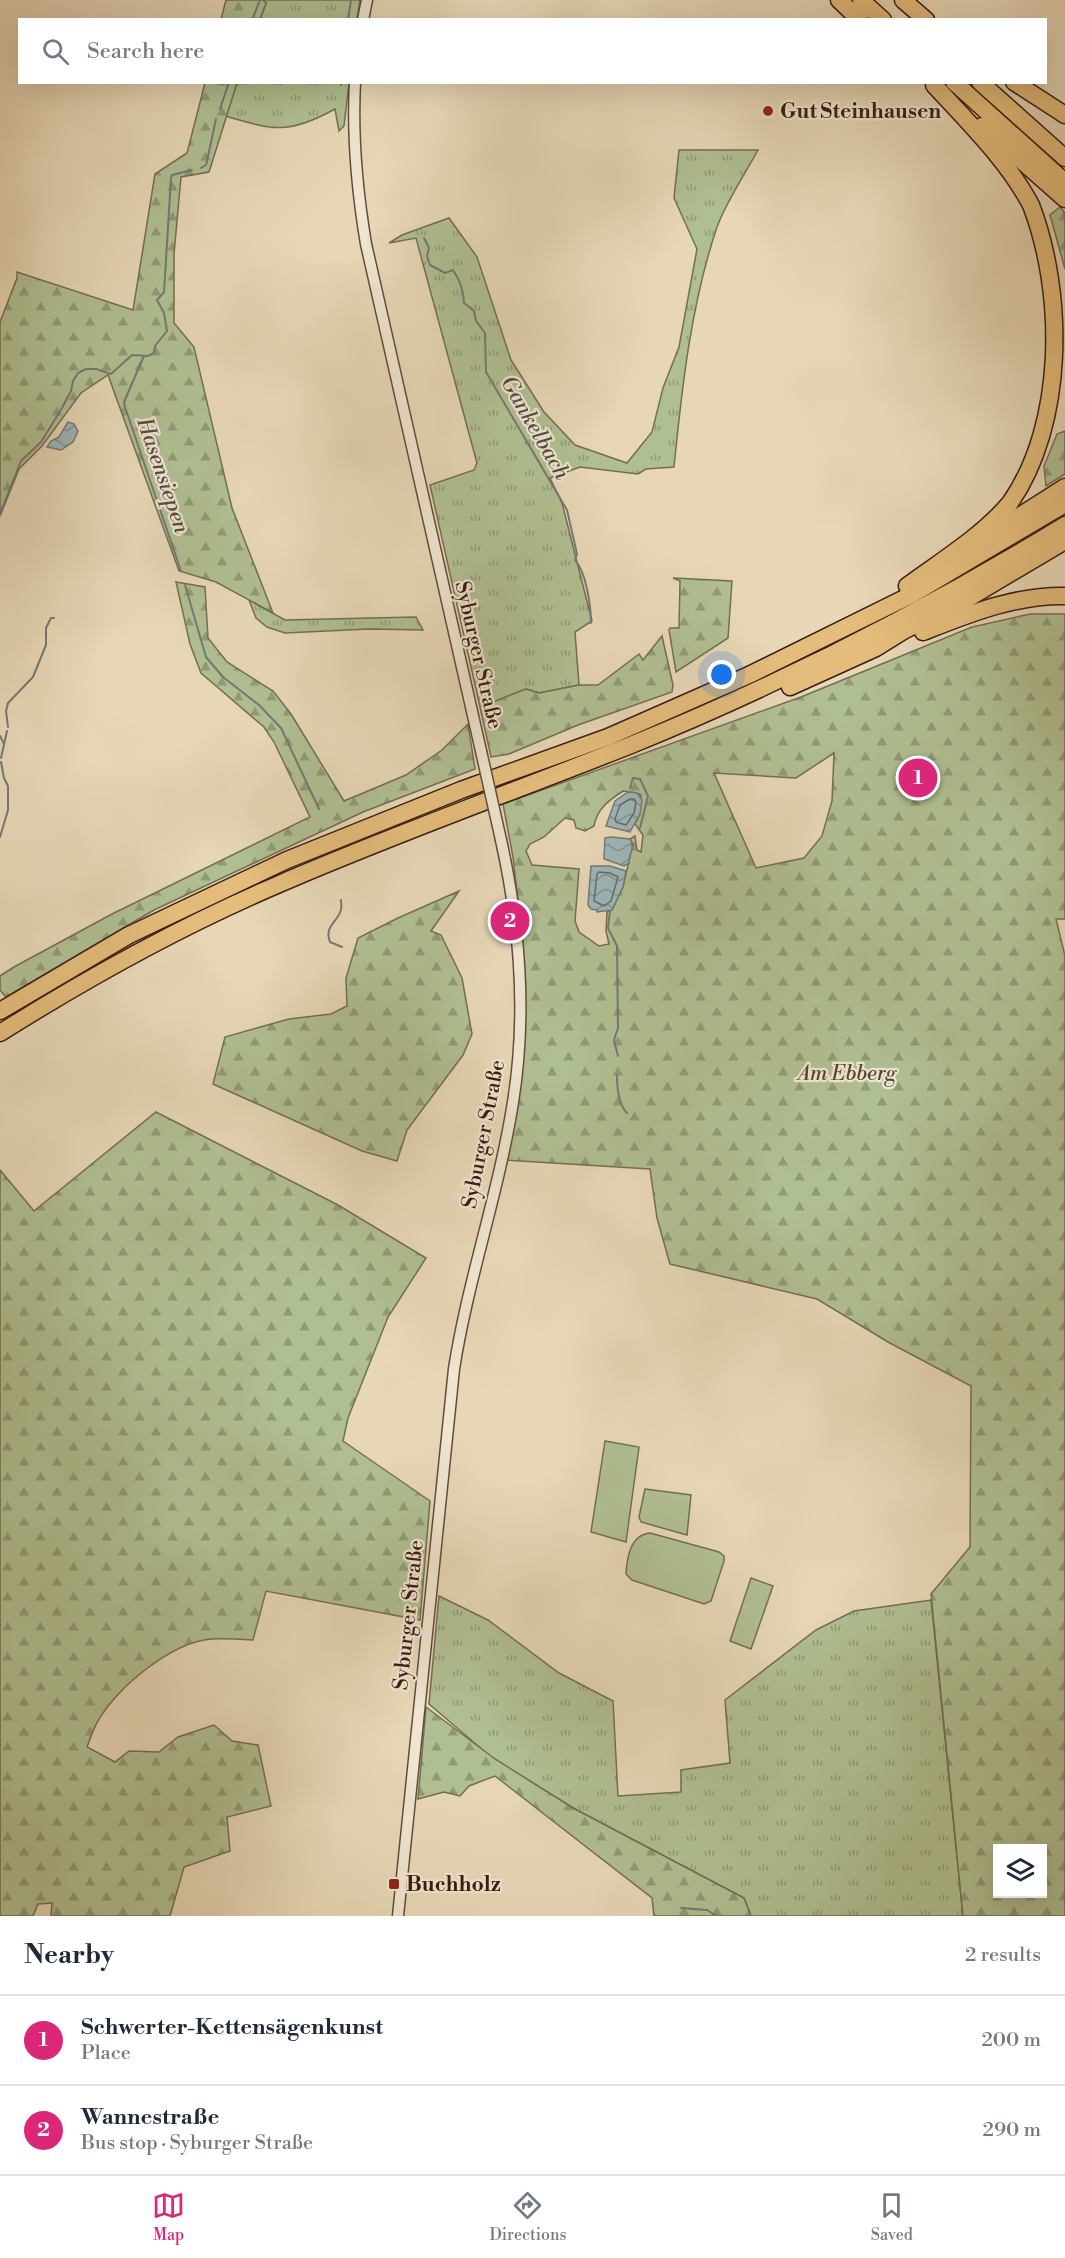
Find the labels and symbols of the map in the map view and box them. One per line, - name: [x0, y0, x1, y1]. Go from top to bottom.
- place label: Gut Steinhausen: [780, 99, 941, 125]
- marker: Gut Steinhausen: [761, 104, 775, 118]
- water label: Gankelbach: [494, 371, 576, 485]
- water label: Hasensiepen: [130, 413, 195, 538]
- street label: Syburger Straße: [448, 579, 508, 732]
- your location: [707, 660, 736, 689]
- pin: 1: [898, 756, 938, 800]
- pin: 2: [490, 898, 530, 944]
- street label: Syburger Straße: [457, 1058, 511, 1211]
- park label: Am Ebberg: [796, 1061, 897, 1087]
- street label: Syburger Straße: [388, 1539, 430, 1691]
- place label: Buchholz: [406, 1872, 501, 1898]
- marker: Buchholz: [387, 1877, 401, 1891]

